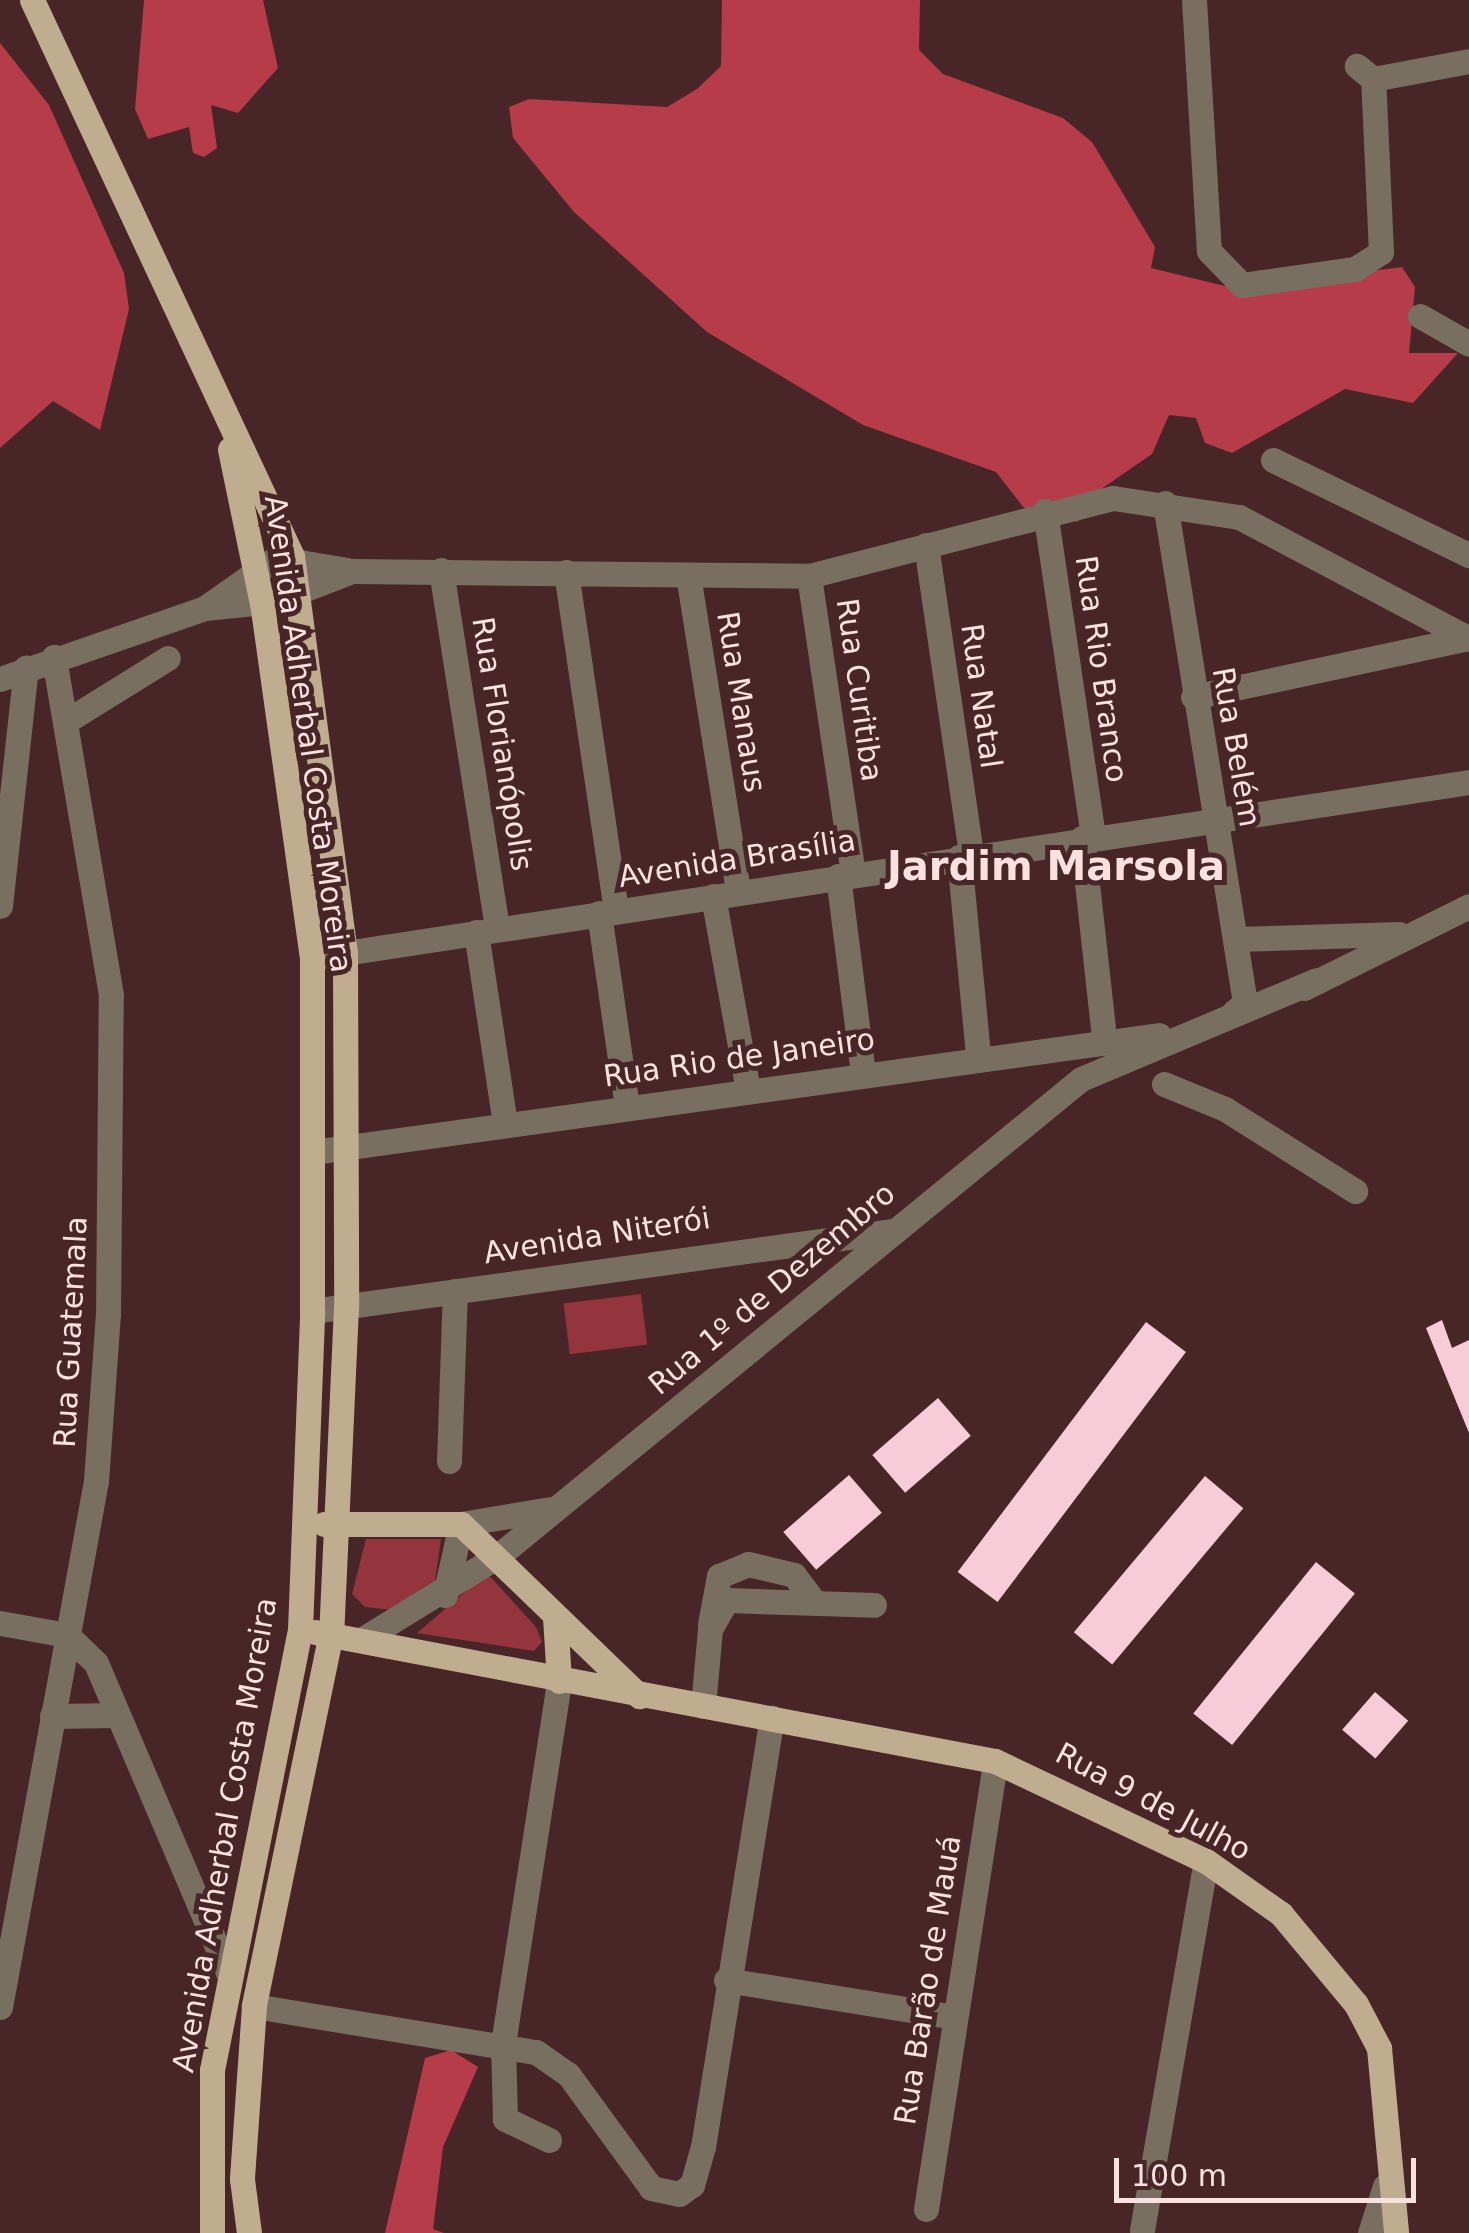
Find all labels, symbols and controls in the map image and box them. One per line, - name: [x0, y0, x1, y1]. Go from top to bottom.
- street label: Avenida Adherbal Costa Moreira: [257, 493, 359, 975]
- street label: Rua Rio Branco: [1067, 553, 1135, 785]
- street label: Rua Curitiba: [828, 596, 890, 784]
- street label: Rua Manaus: [709, 609, 773, 795]
- street label: Rua Florianópolis: [464, 615, 540, 873]
- street label: Rua Natal: [953, 621, 1009, 771]
- street label: Rua Belém: [1204, 664, 1268, 830]
- street label: Avenida Brasília: [616, 822, 858, 896]
- district label: Jardim Marsola: [887, 842, 1225, 890]
- street label: Rua Rio de Janeiro: [601, 1021, 877, 1095]
- street label: Rua 1º de Dezembro: [642, 1175, 902, 1403]
- street label: Avenida Niterói: [481, 1200, 713, 1272]
- street label: Rua Guatemala: [47, 1215, 95, 1449]
- street label: Avenida Adherbal Costa Moreira: [165, 1595, 285, 2075]
- street label: Rua 9 de Julho: [1049, 1735, 1257, 1869]
- street label: Rua Barão de Mauá: [887, 1833, 969, 2127]
- scale bar: [1119, 2138, 1422, 2200]
- text: 100 m: [1131, 2158, 1227, 2193]

